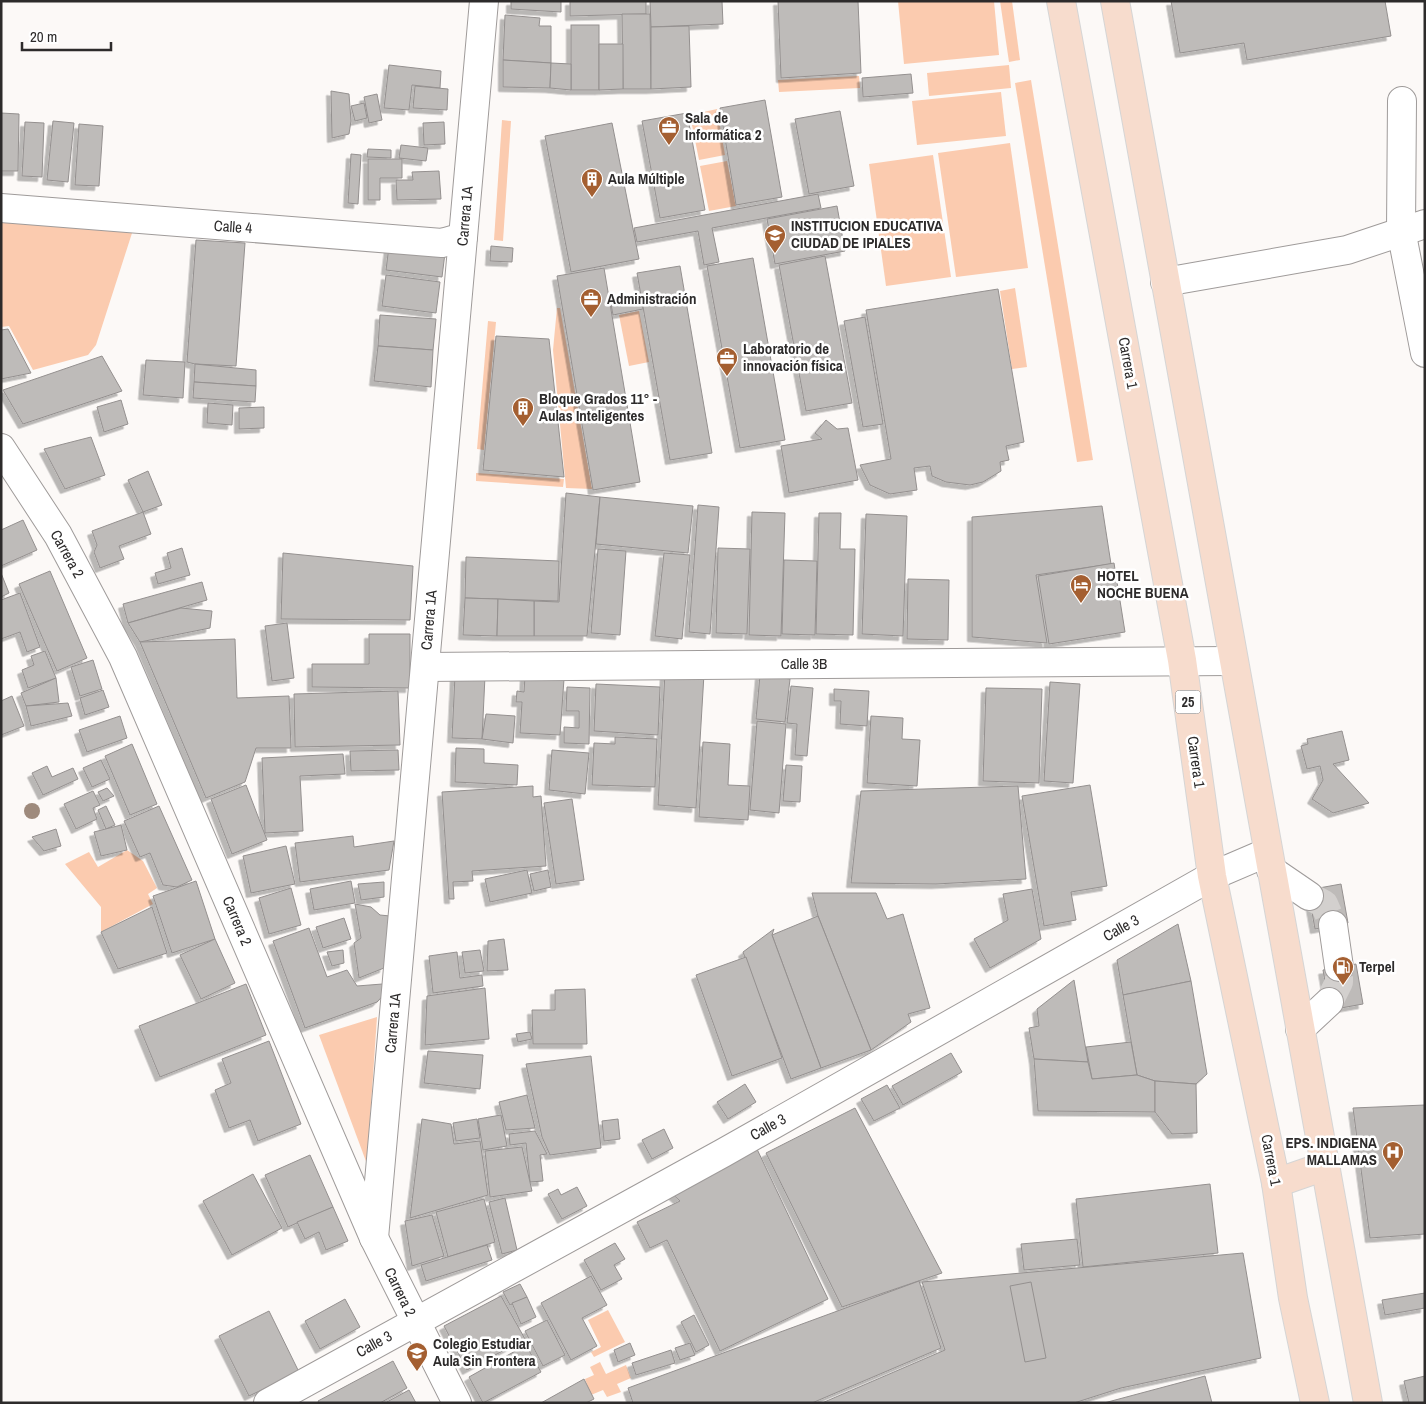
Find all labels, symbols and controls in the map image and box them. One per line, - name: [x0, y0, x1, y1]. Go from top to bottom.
- scale bar: [22, 20, 111, 52]
- text: 20 m: [30, 26, 57, 47]
- place label: Sala de Informática 2: [685, 107, 762, 145]
- office icon: Sala de Informática 2: [657, 115, 681, 146]
- building icon: Aula Múltiple: [580, 167, 604, 198]
- place label: Aula Múltiple: [608, 168, 685, 189]
- street label: Carrera 1A: [451, 184, 478, 247]
- street label: Calle 4: [213, 215, 253, 238]
- place label: INSTITUCION EDUCATIVA CIUDAD DE IPIALES: [791, 215, 943, 253]
- school or university icon: INSTITUCION EDUCATIVA CIUDAD DE IPIALES: [763, 223, 787, 254]
- office icon: Administración: [579, 287, 603, 318]
- place label: Administración: [607, 288, 697, 309]
- street label: Carrera 1: [1114, 336, 1143, 390]
- place label: Laboratorio de innovación física: [743, 338, 843, 376]
- office icon: Laboratorio de innovación física: [715, 346, 739, 377]
- place label: Bloque Grados 11° - Aulas Inteligentes: [539, 388, 657, 426]
- building icon: Bloque Grados 11° - Aulas Inteligentes: [511, 396, 535, 427]
- street label: Carrera 2: [46, 526, 89, 582]
- place label: HOTEL NOCHE BUENA: [1097, 565, 1189, 603]
- hotel icon: HOTEL NOCHE BUENA: [1069, 573, 1093, 604]
- street label: Carrera 1A: [415, 588, 442, 651]
- street label: Calle 3B: [781, 653, 827, 674]
- road number: 25: [1176, 690, 1200, 714]
- street label: Carrera 1: [1182, 735, 1211, 789]
- street label: Carrera 2: [218, 893, 257, 949]
- street label: Calle 3: [1099, 909, 1143, 946]
- fuel station icon: Terpel: [1331, 955, 1355, 986]
- place label: Terpel: [1359, 956, 1395, 977]
- street label: Carrera 1A: [379, 991, 406, 1054]
- street label: Calle 3: [746, 1108, 790, 1145]
- street label: Carrera 1: [1256, 1132, 1287, 1188]
- place label: EPS. INDIGENA MALLAMAS: [1285, 1132, 1377, 1170]
- hospital icon: EPS. INDIGENA MALLAMAS: [1381, 1140, 1405, 1171]
- street label: Carrera 2: [380, 1264, 421, 1320]
- street label: Calle 3: [352, 1325, 396, 1362]
- place label: Colegio Estudiar Aula Sin Frontera: [433, 1333, 536, 1371]
- school or university icon: Colegio Estudiar Aula Sin Frontera: [405, 1341, 429, 1372]

